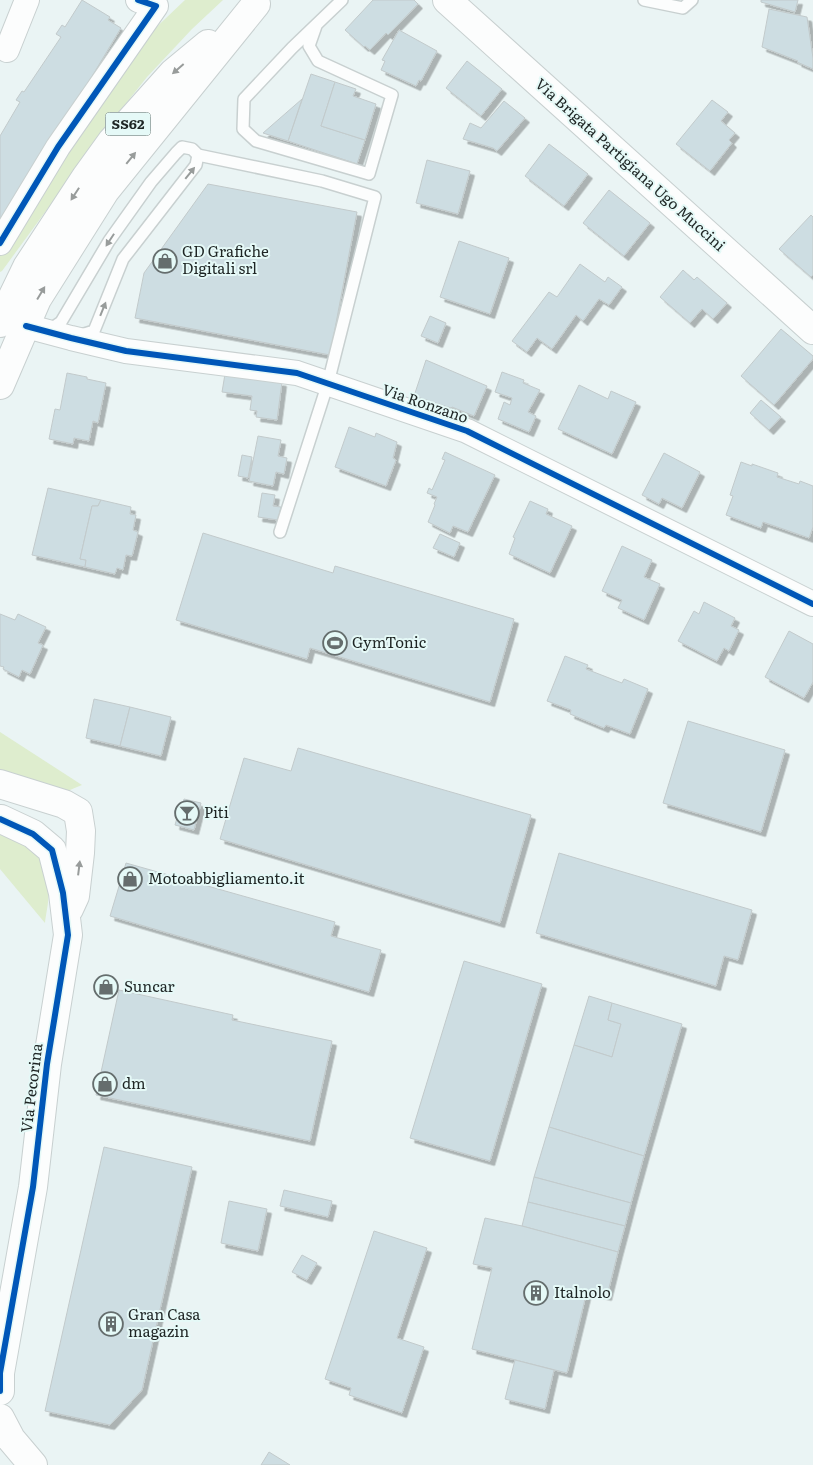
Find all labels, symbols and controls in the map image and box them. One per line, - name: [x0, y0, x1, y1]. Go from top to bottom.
- one-way arrow: [173, 63, 185, 75]
- street label: Via Brigata Partigiana Ugo Muccini: [531, 72, 731, 256]
- road number: SS62: [106, 112, 150, 136]
- one-way arrow: [126, 152, 137, 165]
- one-way arrow: [184, 166, 195, 179]
- one-way arrow: [70, 187, 80, 201]
- one-way arrow: [105, 233, 115, 247]
- place label: GD Grafiche Digitali srl: [182, 239, 269, 279]
- shop icon: GD Grafiche Digitali srl: [152, 248, 178, 274]
- one-way arrow: [37, 287, 46, 300]
- one-way arrow: [100, 302, 108, 316]
- street label: Via Ronzano: [379, 377, 472, 428]
- sports icon: GymTonic: [322, 630, 348, 656]
- place label: GymTonic: [352, 630, 427, 653]
- bar icon: Piti: [174, 800, 200, 826]
- place label: Piti: [204, 800, 229, 823]
- one-way arrow: [75, 860, 83, 876]
- shop icon: Motoabbigliamento.it: [117, 866, 143, 892]
- place label: Motoabbigliamento.it: [148, 866, 304, 889]
- shop icon: Suncar: [93, 974, 119, 1000]
- place label: Suncar: [124, 974, 175, 997]
- street label: Via Pecorina: [14, 1041, 48, 1134]
- shop icon: dm: [92, 1071, 118, 1097]
- place label: dm: [122, 1071, 146, 1094]
- building icon: Italnolo: [523, 1280, 549, 1306]
- place label: Italnolo: [554, 1280, 611, 1303]
- place label: Gran Casa magazin: [128, 1302, 201, 1342]
- building icon: Gran Casa magazin: [98, 1311, 124, 1337]

